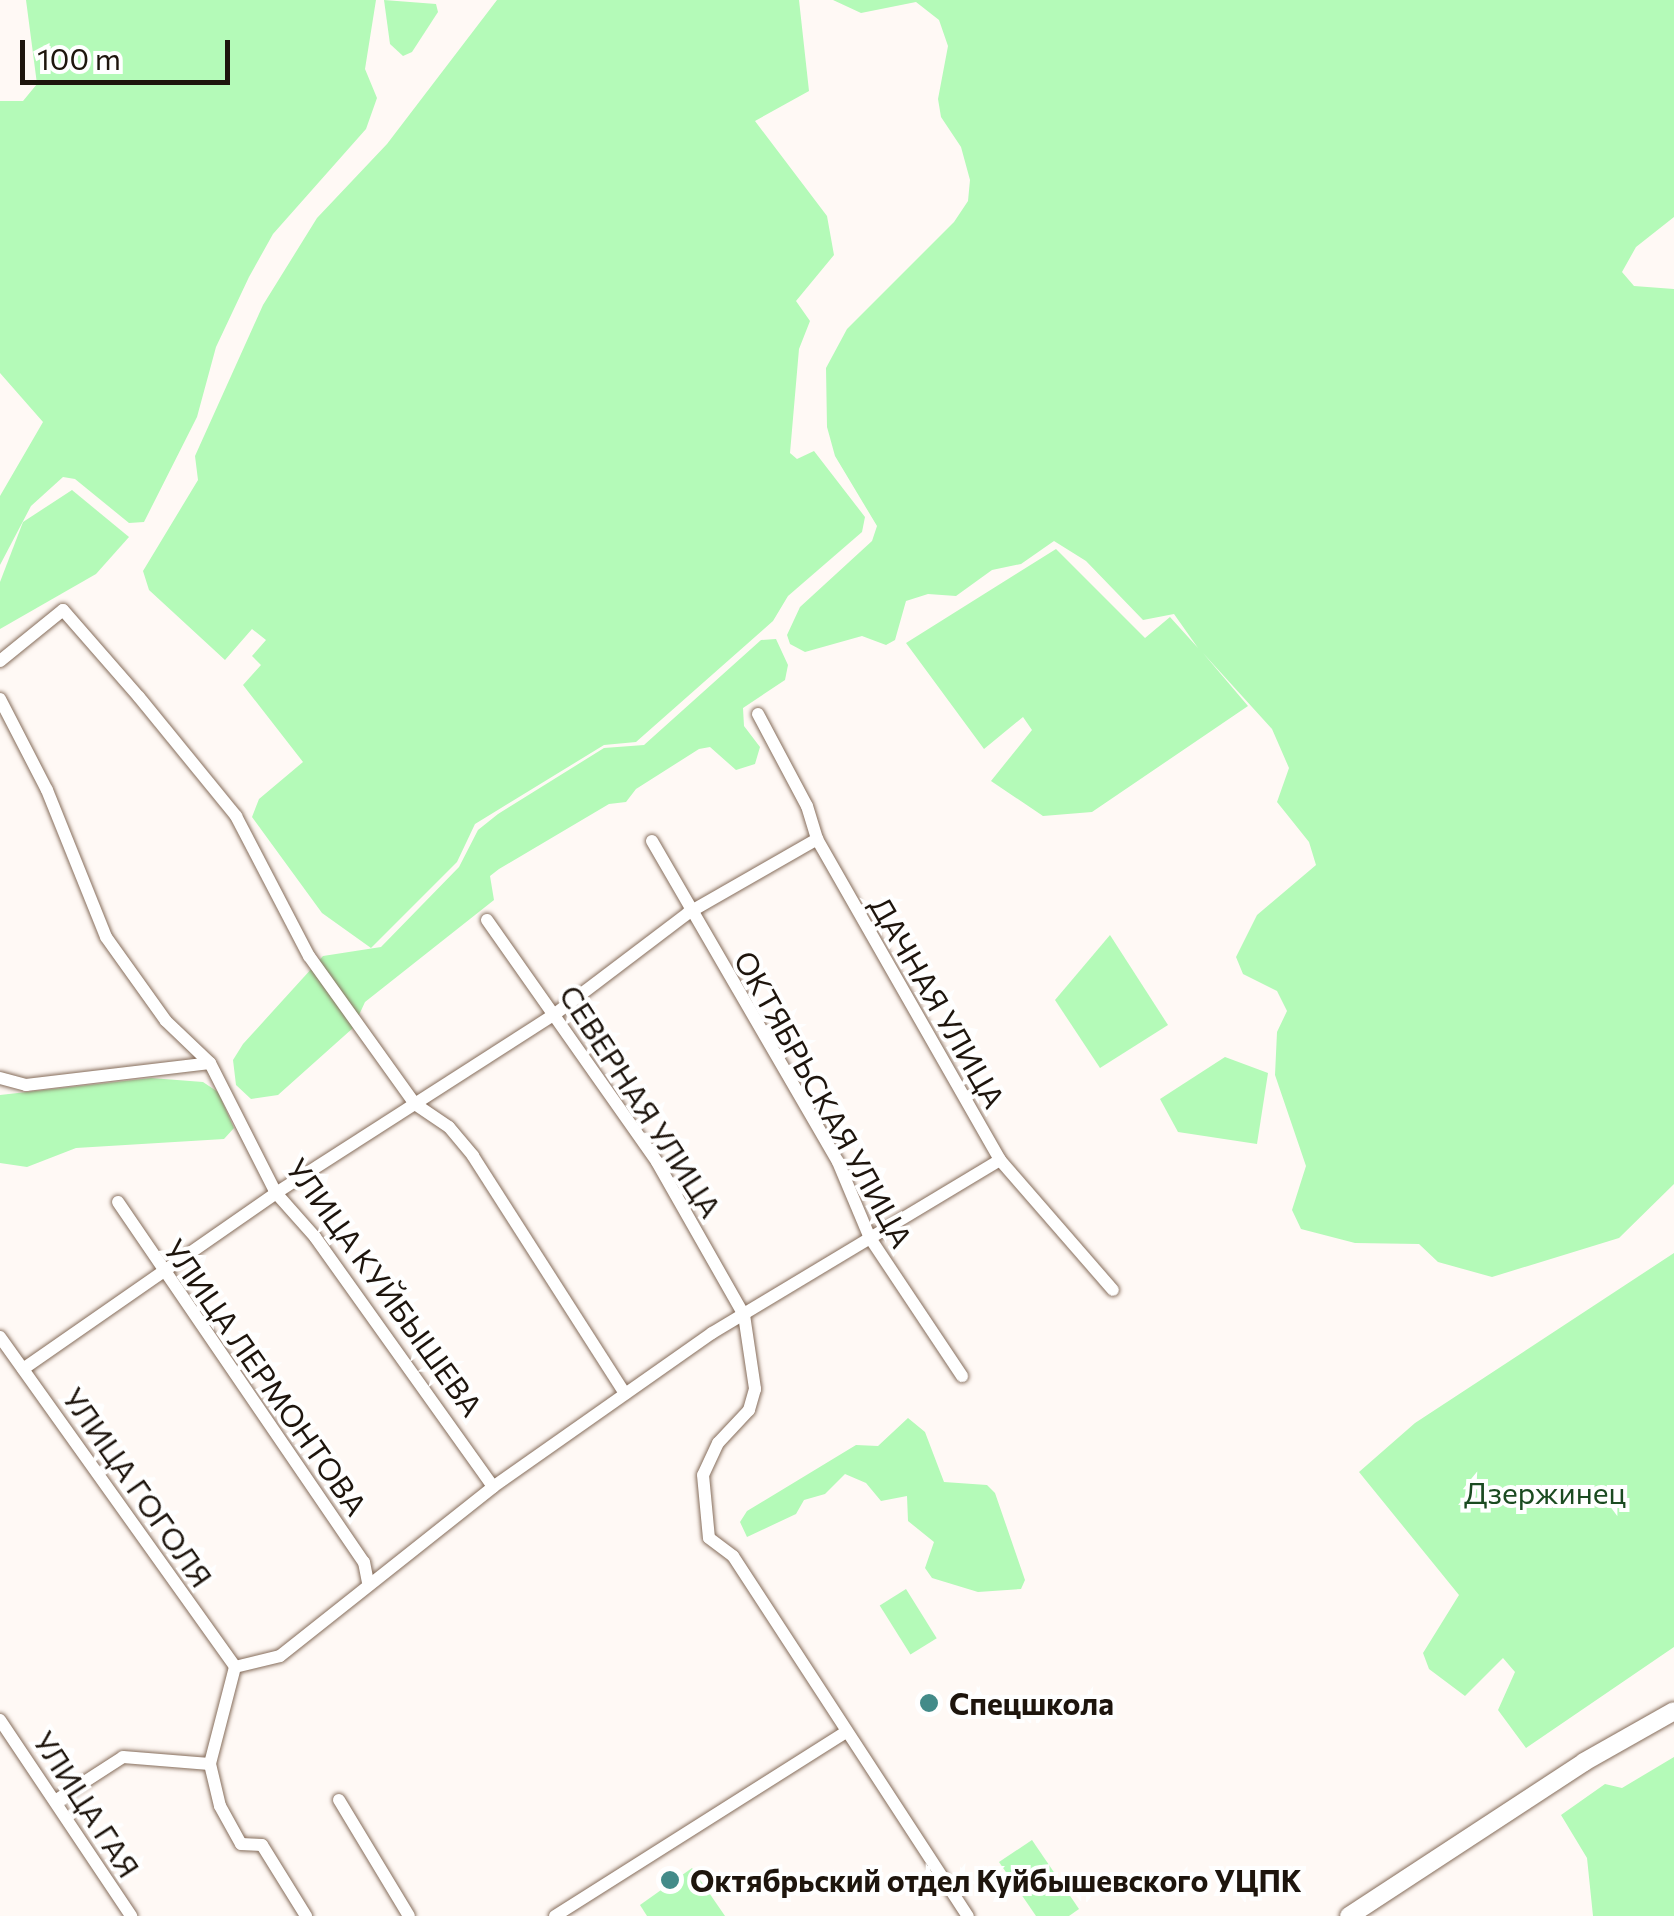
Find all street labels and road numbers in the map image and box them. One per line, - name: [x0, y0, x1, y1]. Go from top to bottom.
- street label: ДАЧНАЯ УЛИЦА: [863, 890, 1013, 1114]
- street label: ОКТЯБРЬСКАЯ УЛИЦА: [727, 944, 921, 1254]
- street label: СЕВЕРНАЯ УЛИЦА: [552, 978, 730, 1224]
- street label: УЛИЦА КУЙБЫШЕВА: [279, 1151, 491, 1423]
- street label: УЛИЦА ЛЕРМОНТОВА: [157, 1232, 375, 1522]
- street label: УЛИЦА ГОГОЛЯ: [56, 1380, 220, 1594]
- street label: УЛИЦА ГАЯ: [26, 1724, 148, 1884]

